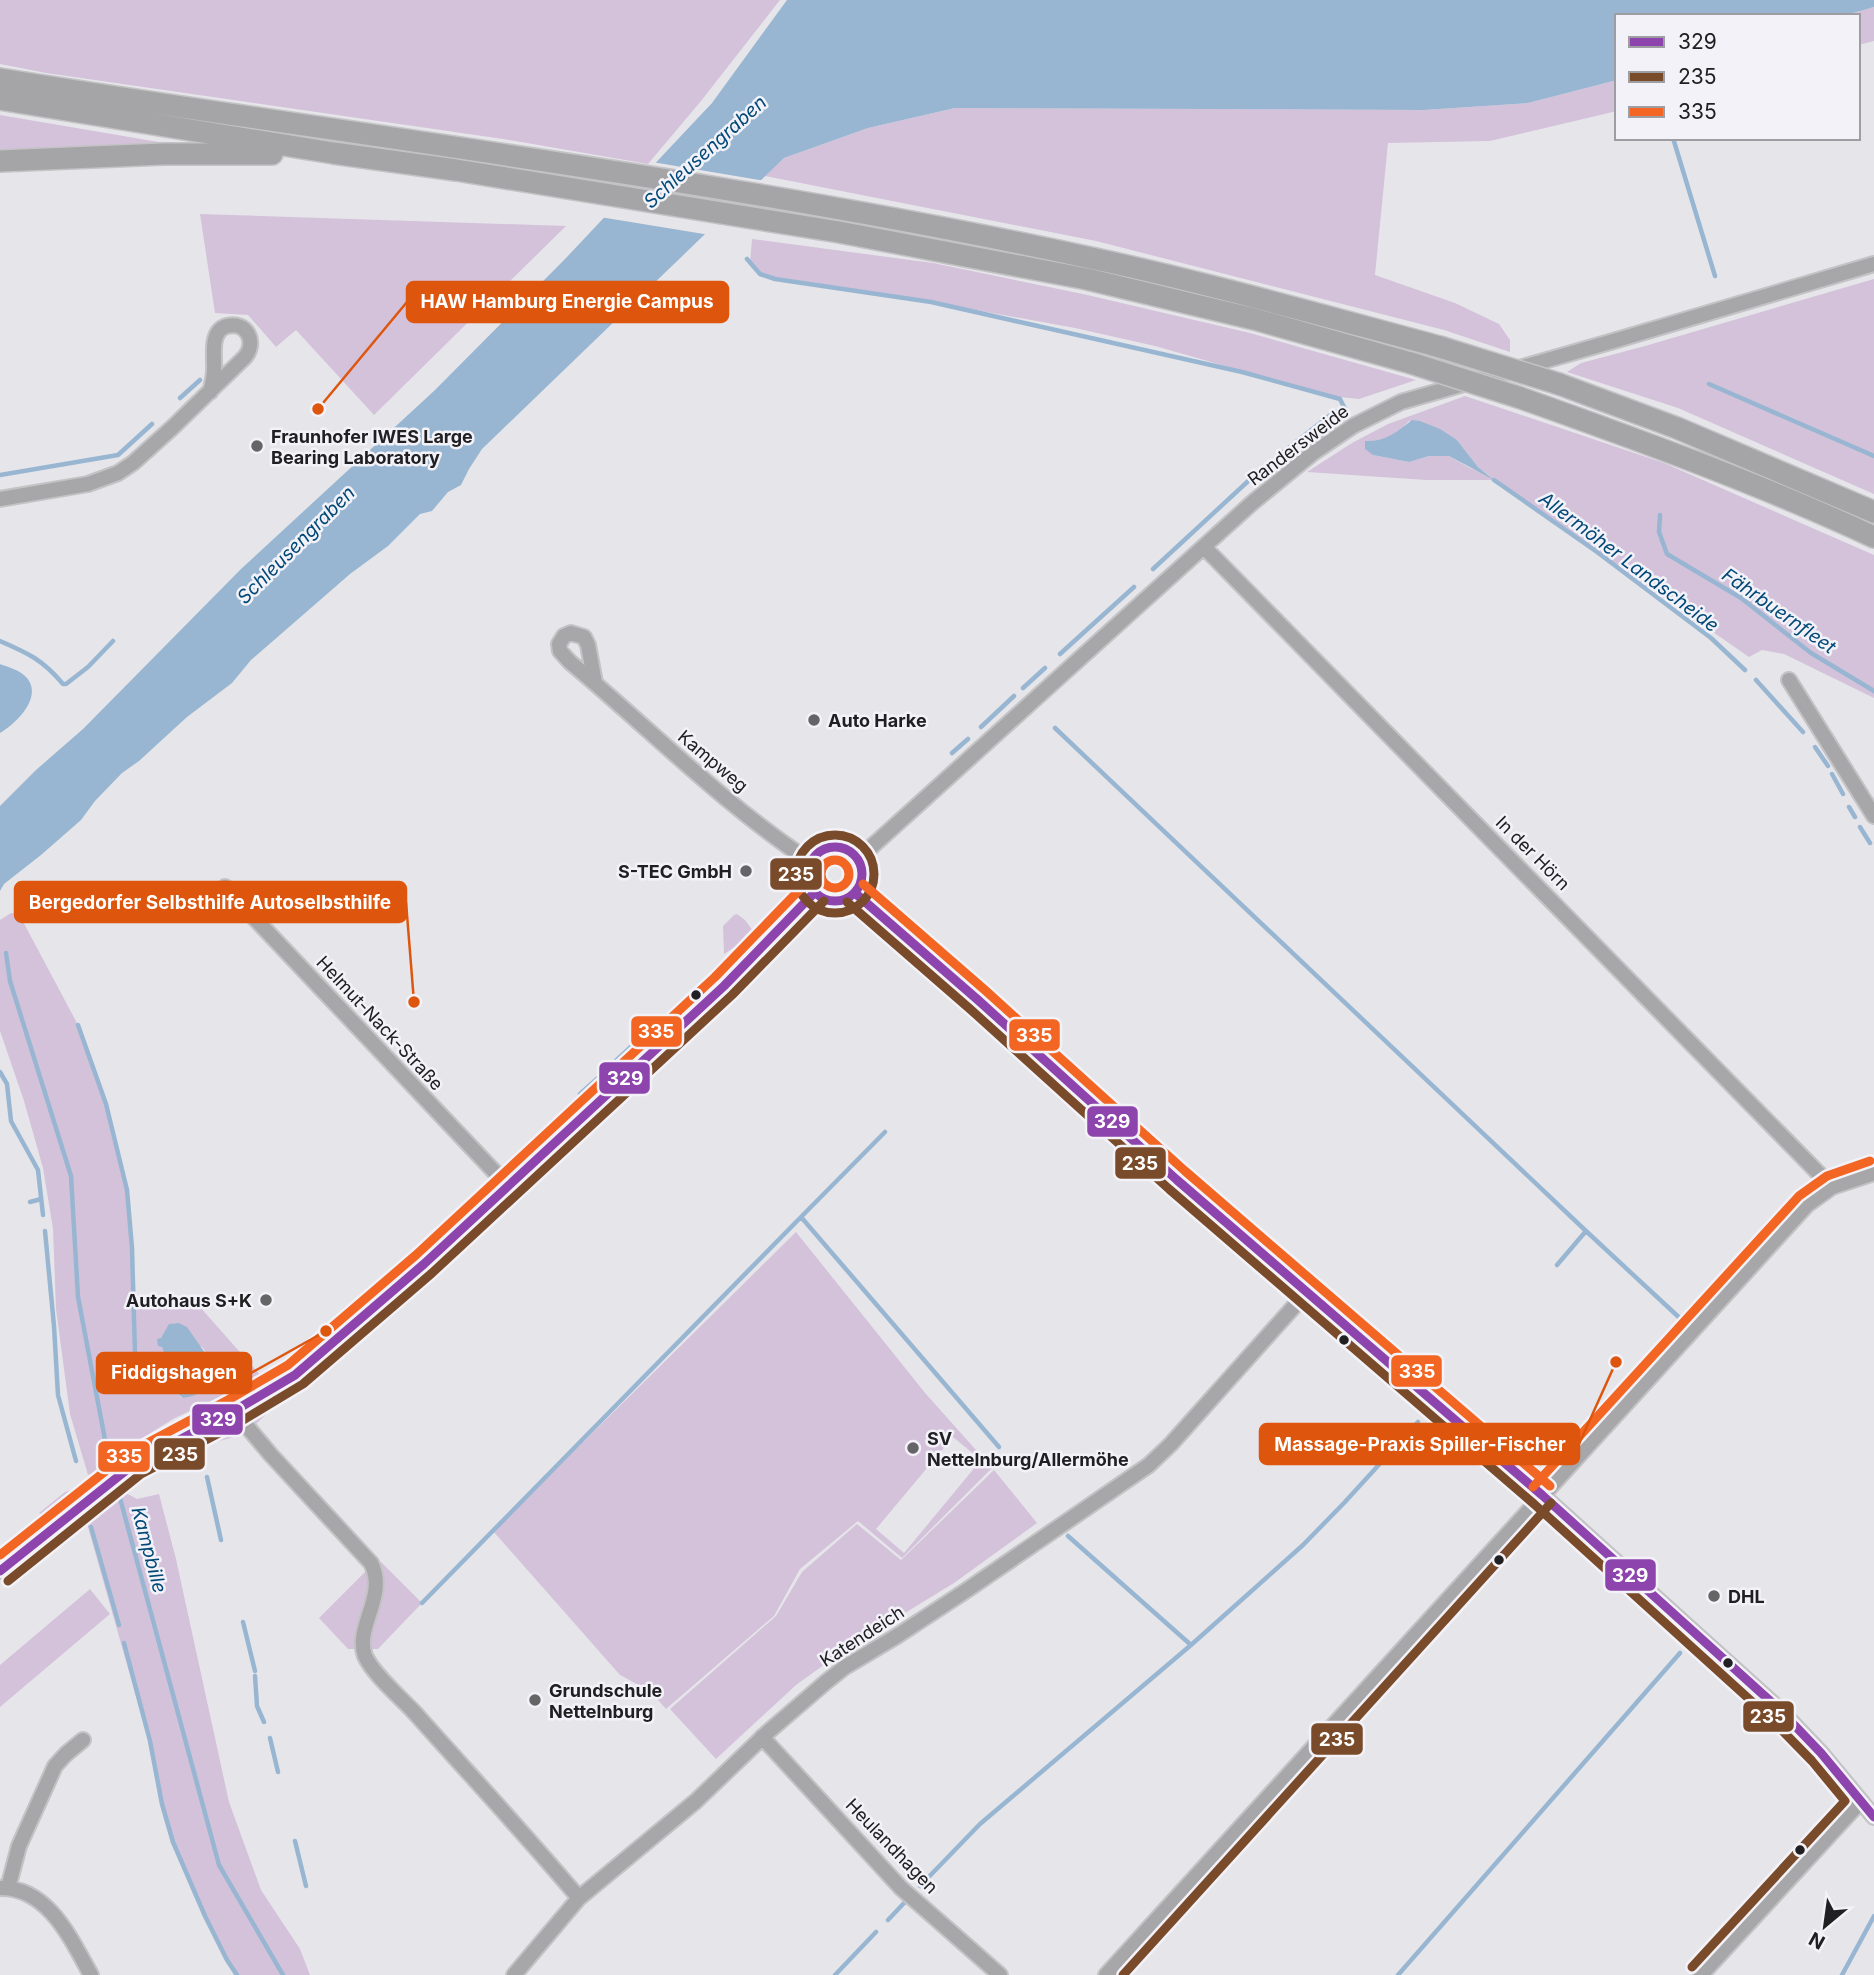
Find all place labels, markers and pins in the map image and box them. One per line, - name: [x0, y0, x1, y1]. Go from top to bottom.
- callout: HAW Hamburg Energie Campus: [407, 282, 728, 322]
- place label: Fraunhofer IWES Large Bearing Laboratory: [271, 426, 473, 468]
- marker: Fraunhofer IWES Large Bearing Laboratory: [249, 438, 265, 454]
- place label: Auto Harke: [828, 710, 927, 731]
- marker: Auto Harke: [806, 712, 822, 728]
- place label: S-TEC GmbH: [618, 861, 732, 882]
- marker: S-TEC GmbH: [738, 863, 754, 879]
- callout: Bergedorfer Selbsthilfe Autoselbsthilfe: [15, 882, 406, 922]
- unlabelled marker: [689, 988, 703, 1002]
- place label: Autohaus S+K: [126, 1290, 252, 1311]
- marker: Autohaus S+K: [258, 1292, 274, 1308]
- unlabelled marker: [1337, 1333, 1351, 1347]
- callout: Fiddigshagen: [97, 1353, 251, 1393]
- callout: Massage-Praxis Spiller-Fischer: [1260, 1424, 1579, 1464]
- place label: SV Nettelnburg/Allermöhe: [927, 1428, 1129, 1470]
- marker: SV Nettelnburg/Allermöhe: [905, 1440, 921, 1456]
- unlabelled marker: [1492, 1553, 1506, 1567]
- place label: DHL: [1728, 1586, 1765, 1607]
- marker: DHL: [1706, 1588, 1722, 1604]
- unlabelled marker: [1721, 1656, 1735, 1670]
- place label: Grundschule Nettelnburg: [549, 1680, 663, 1722]
- marker: Grundschule Nettelnburg: [527, 1692, 543, 1708]
- unlabelled marker: [1793, 1843, 1807, 1857]

